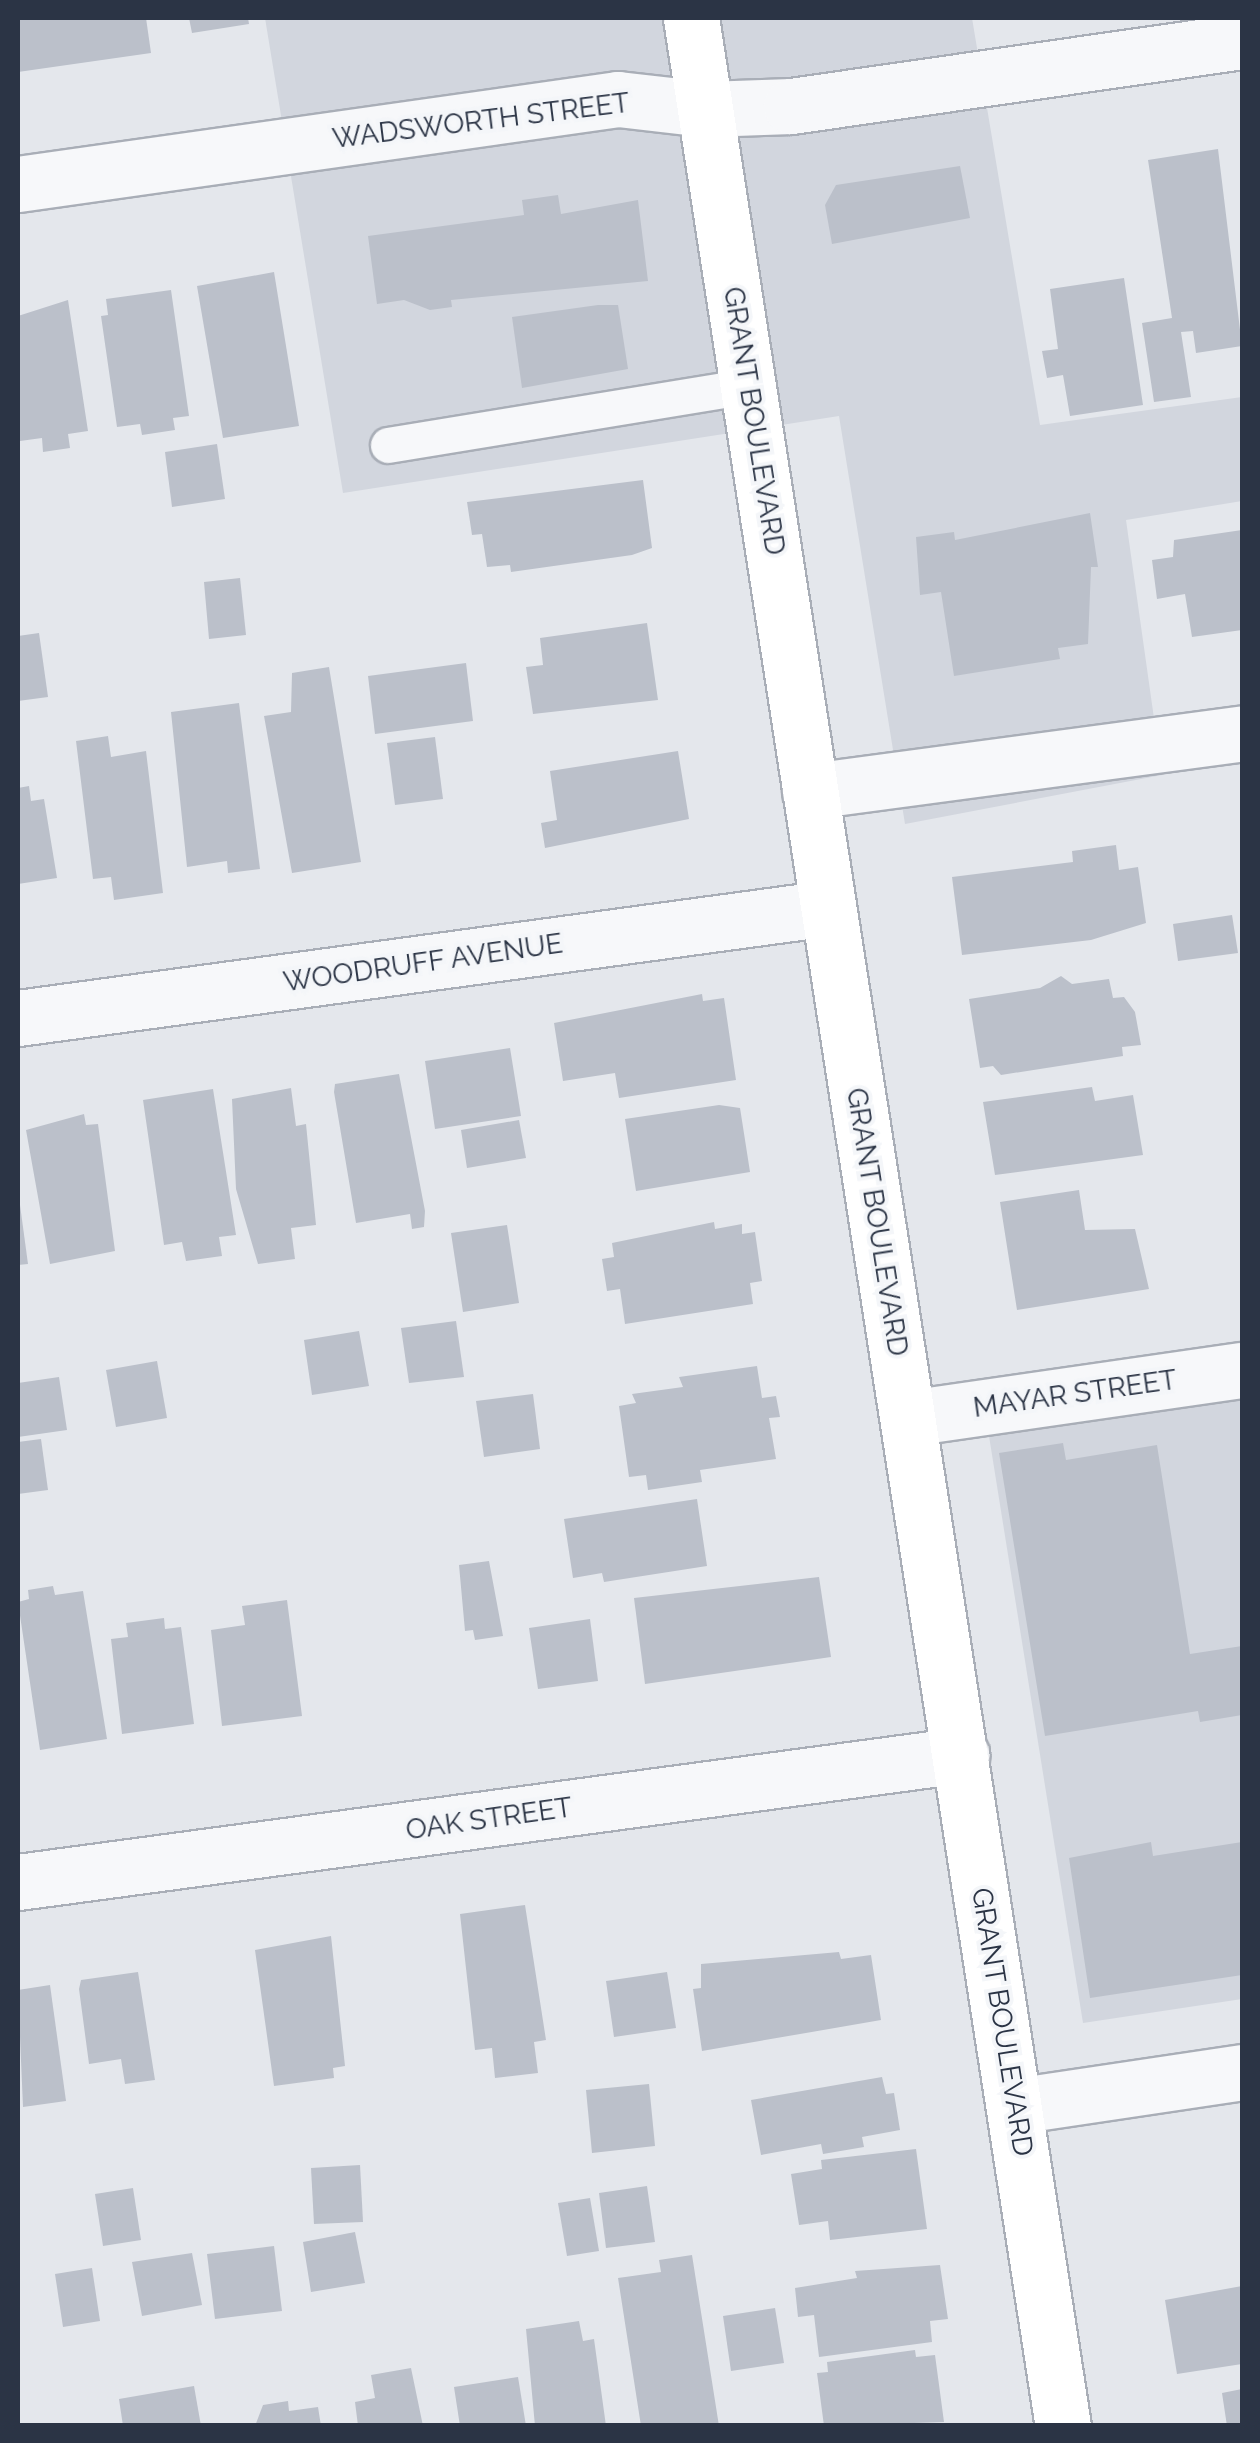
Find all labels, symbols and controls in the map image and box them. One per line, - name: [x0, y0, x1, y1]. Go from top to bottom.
- street label: WADSWORTH STREET: [330, 86, 632, 156]
- street label: GRANT BOULEVARD: [716, 284, 792, 558]
- street label: WOODRUFF AVENUE: [280, 927, 566, 999]
- street label: GRANT BOULEVARD: [839, 1085, 915, 1359]
- street label: MAYAR STREET: [971, 1363, 1179, 1425]
- street label: OAK STREET: [404, 1791, 574, 1847]
- street label: GRANT BOULEVARD: [964, 1885, 1040, 2159]

